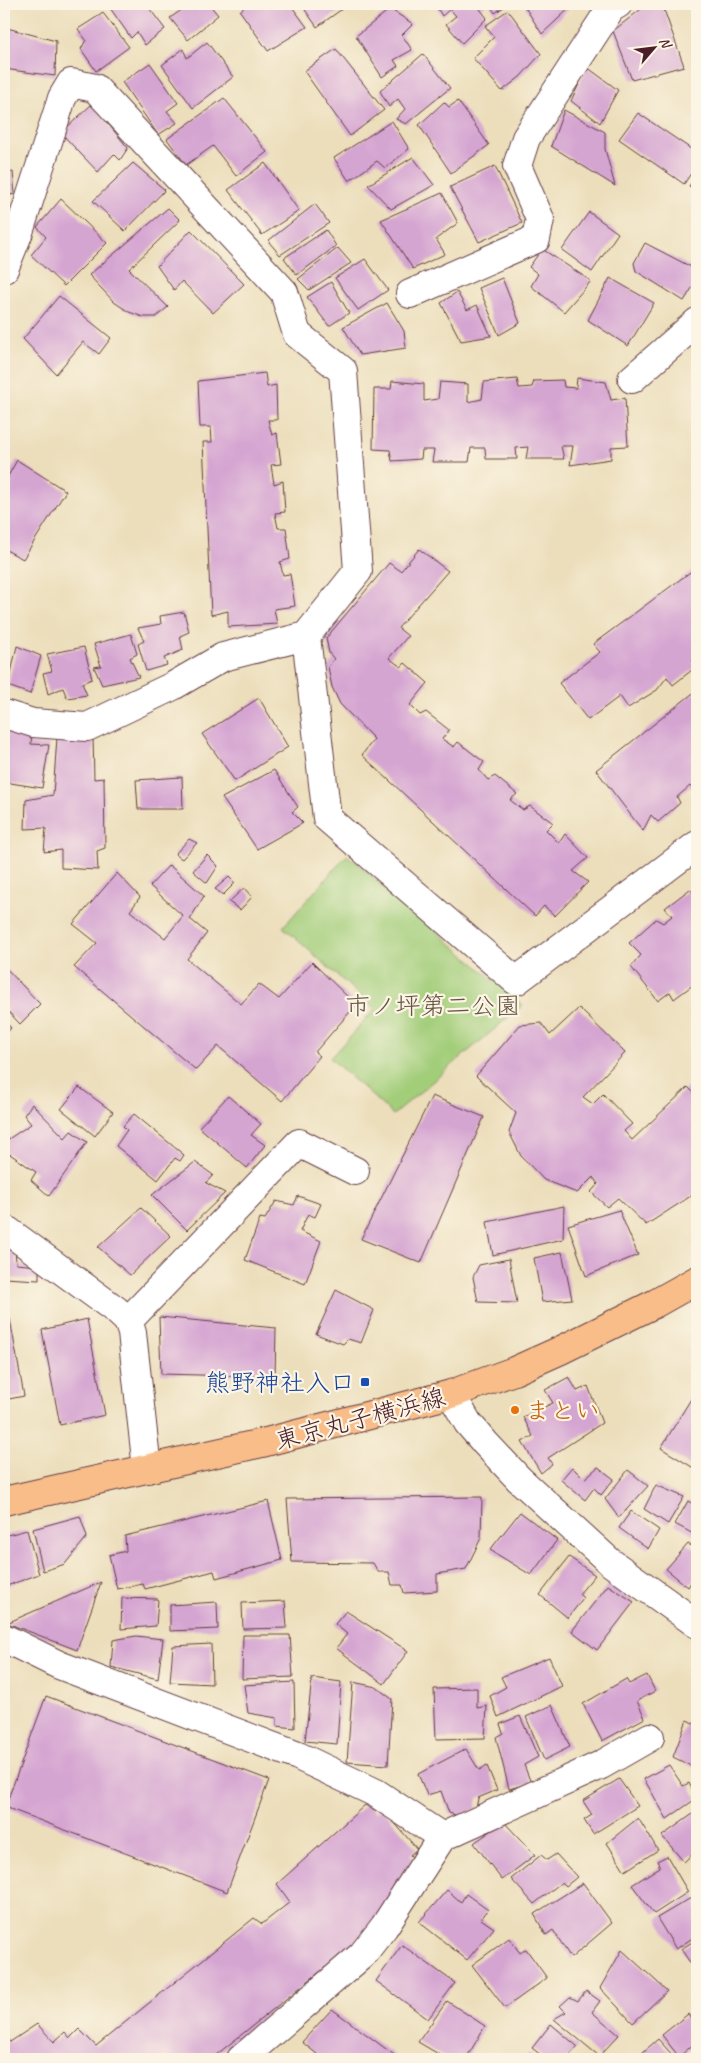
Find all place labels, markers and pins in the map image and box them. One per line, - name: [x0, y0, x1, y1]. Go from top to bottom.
- place label: 熊野神社入口: [205, 1367, 355, 1399]
- marker: 熊野神社入口: [359, 1376, 371, 1388]
- place label: まとい: [525, 1395, 600, 1427]
- marker: まとい: [509, 1404, 521, 1416]

